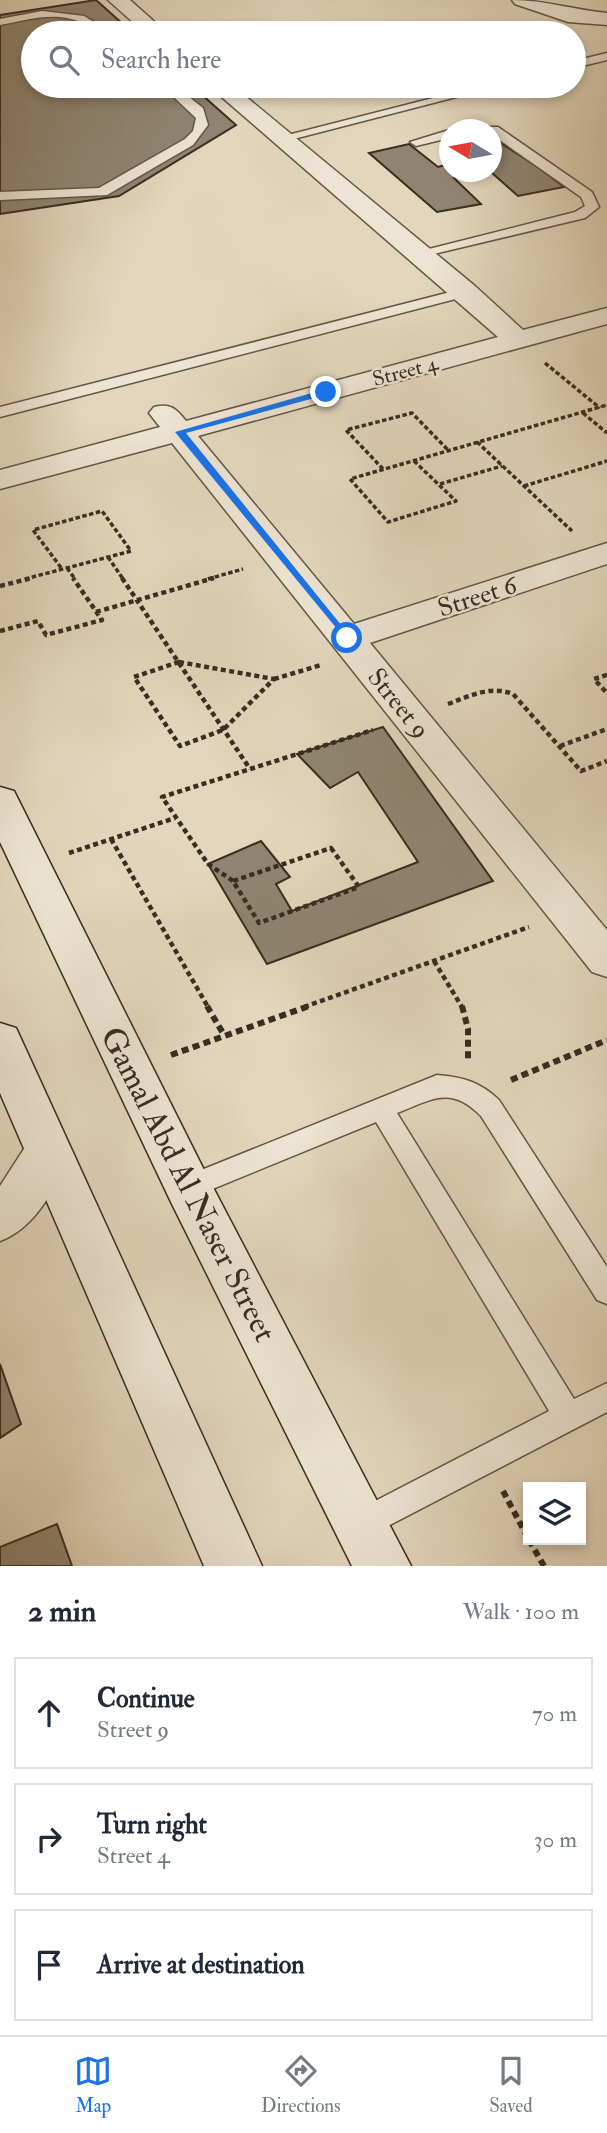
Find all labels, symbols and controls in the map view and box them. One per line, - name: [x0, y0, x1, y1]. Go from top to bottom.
- search box: [21, 21, 586, 98]
- icon: search: [45, 41, 83, 79]
- text: Search here: [101, 44, 221, 76]
- north arrow: [439, 119, 502, 182]
- street label: Street 4: [370, 349, 442, 393]
- route end: [310, 376, 341, 407]
- street label: Street 6: [434, 569, 523, 625]
- route start: [331, 622, 362, 653]
- street label: Street 9: [360, 662, 436, 745]
- street label: Gamal Abd Al Naser Street: [91, 1020, 285, 1349]
- map controls: [523, 1482, 586, 1545]
- button: layers: [523, 1482, 586, 1545]
- text: 2 min: [28, 1593, 96, 1630]
- text: Walk · 100 m: [463, 1597, 579, 1626]
- text: Continue: [97, 1683, 195, 1715]
- icon: ahead: [30, 1694, 68, 1732]
- text: 70 m: [532, 1699, 577, 1728]
- text: Street 9: [97, 1715, 169, 1744]
- text: Turn right: [97, 1809, 207, 1841]
- icon: right: [30, 1820, 68, 1858]
- text: 30 m: [534, 1825, 577, 1854]
- text: Street 4: [97, 1841, 170, 1870]
- icon: arrive: [30, 1946, 68, 1984]
- text: Arrive at destination: [97, 1949, 305, 1981]
- tab: Map: [74, 2052, 112, 2118]
- tab: Directions: [261, 2052, 341, 2118]
- tab: Saved: [489, 2052, 533, 2118]

